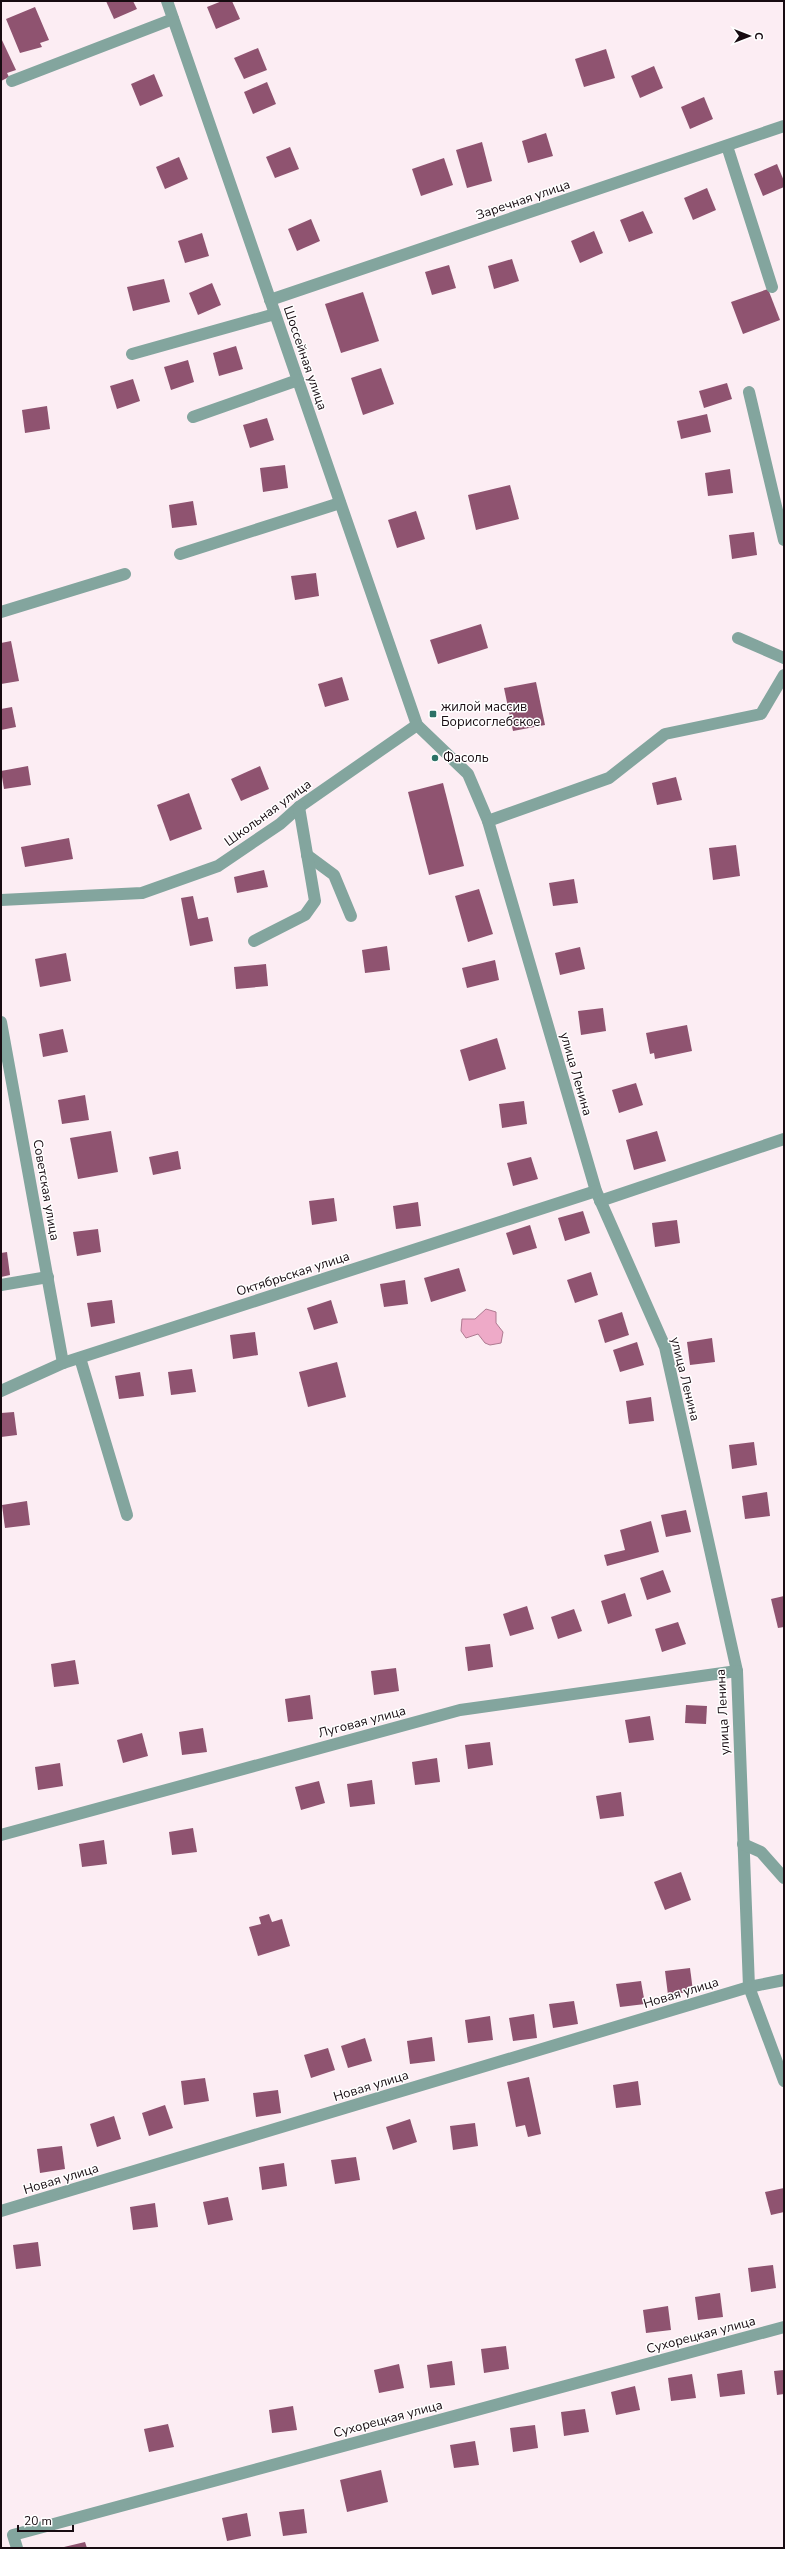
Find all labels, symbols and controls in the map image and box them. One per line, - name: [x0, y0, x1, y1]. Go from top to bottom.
- north arrow: [729, 16, 769, 56]
- text: С: [751, 32, 766, 40]
- street label: Заречная улица: [473, 175, 573, 225]
- street label: Шоссейная улица: [279, 303, 331, 413]
- place label: жилой массив Борисоглебское: [441, 698, 540, 731]
- marker: жилой массив Борисоглебское: [428, 709, 438, 719]
- place label: Фасоль: [443, 749, 489, 767]
- marker: Фасоль: [430, 753, 440, 763]
- street label: Школьная улица: [221, 775, 315, 851]
- street label: улица Ленина: [555, 1030, 597, 1118]
- street label: Советская улица: [28, 1138, 64, 1242]
- street label: Октябрьская улица: [234, 1247, 352, 1301]
- street label: улица Ленина: [666, 1335, 704, 1423]
- street label: улица Ленина: [712, 1669, 734, 1755]
- street label: Луговая улица: [316, 1702, 408, 1742]
- street label: Новая улица: [641, 1973, 721, 2013]
- street label: Новая улица: [331, 2066, 411, 2106]
- street label: Новая улица: [21, 2159, 101, 2199]
- street label: Сухорецкая улица: [644, 2312, 758, 2358]
- street label: Сухорецкая улица: [331, 2396, 445, 2442]
- scale bar: [18, 2507, 73, 2533]
- text: 20 m: [24, 2513, 52, 2529]

